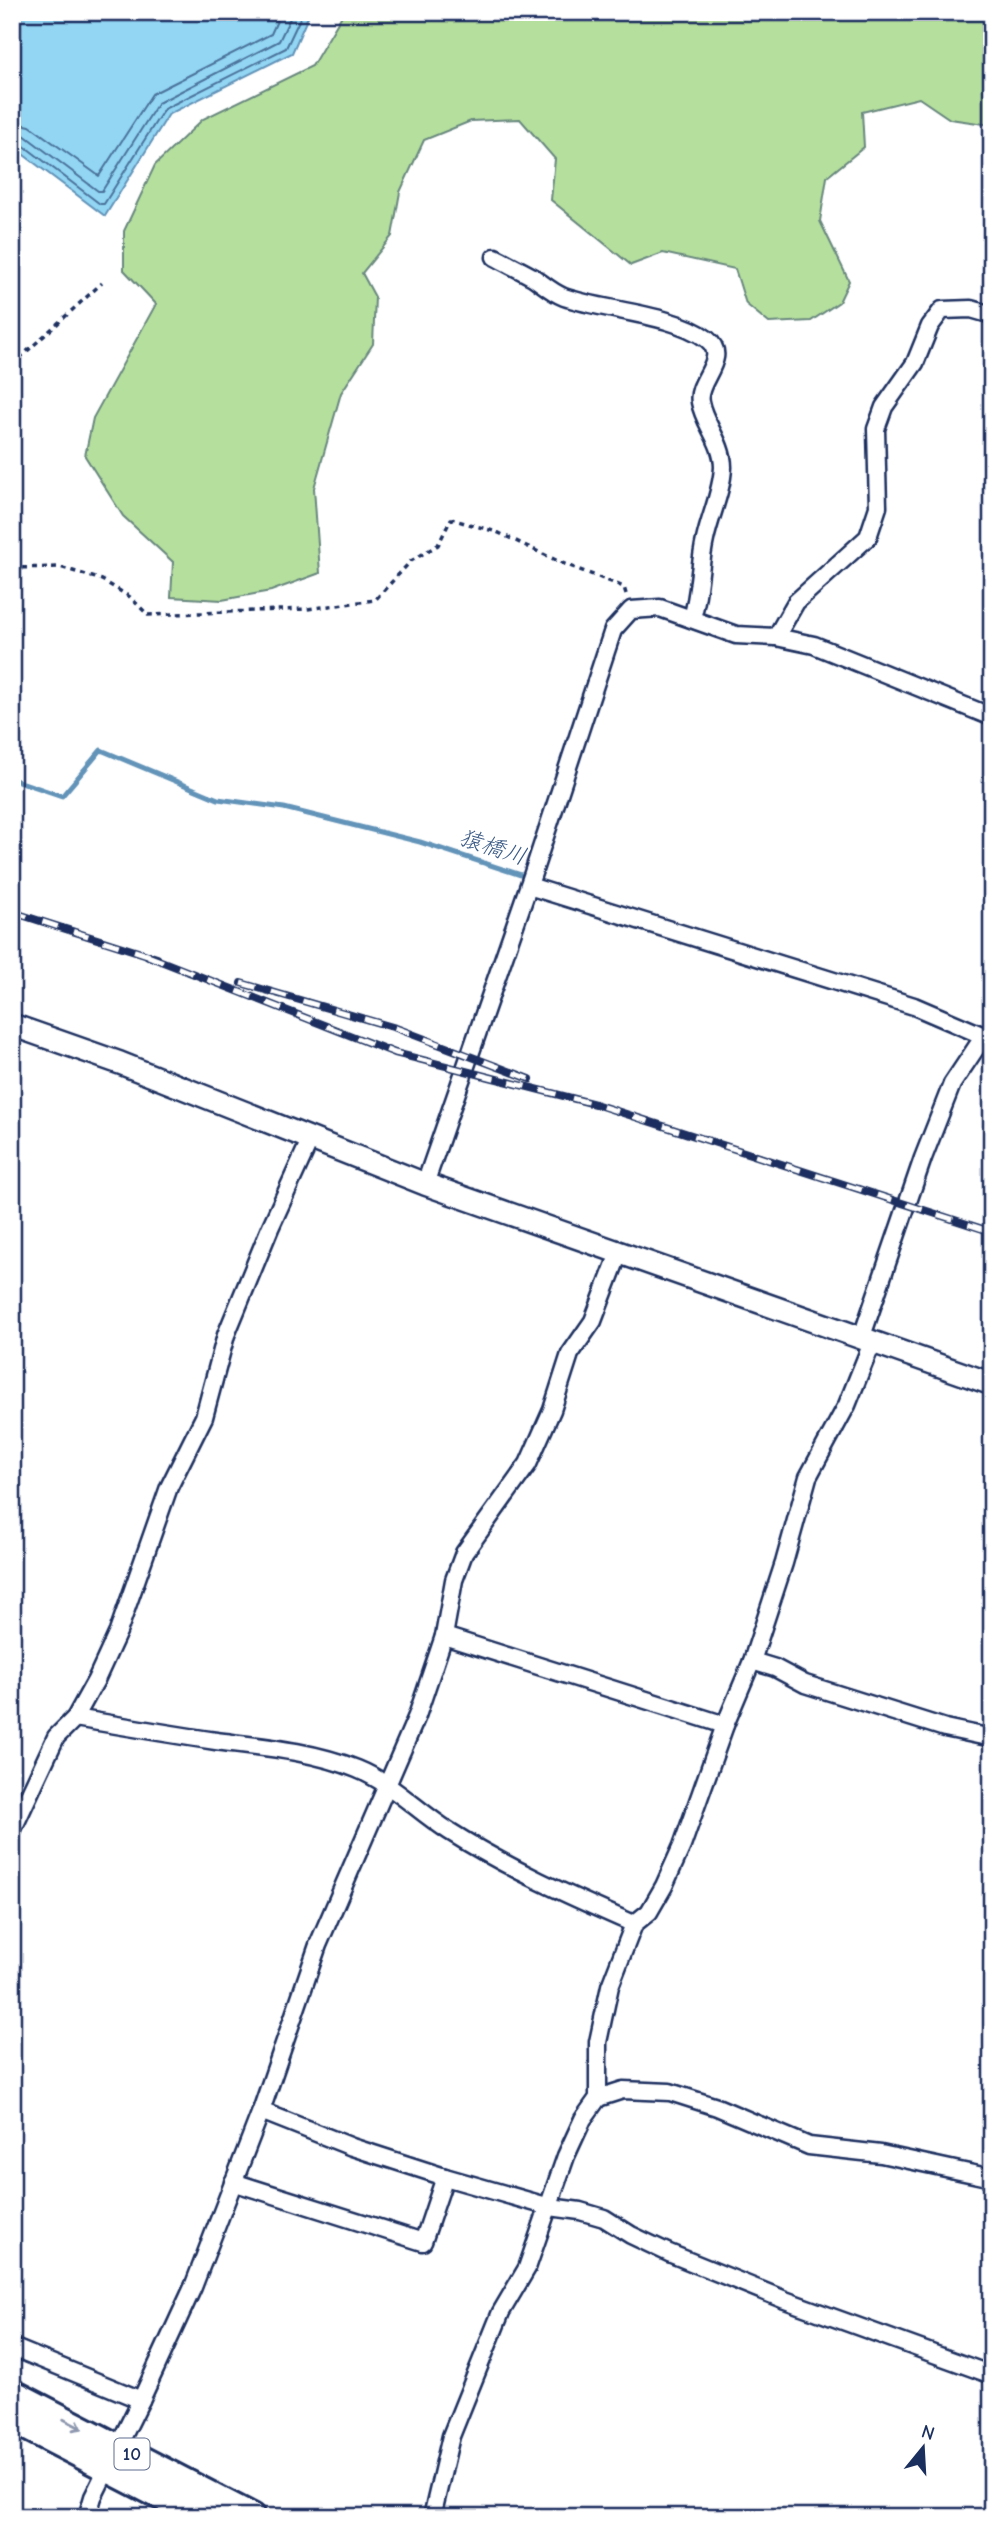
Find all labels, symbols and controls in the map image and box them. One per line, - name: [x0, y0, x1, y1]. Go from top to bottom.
- water label: 猿橋川: [456, 823, 530, 871]
- north arrow: [888, 2414, 958, 2484]
- one-way arrow: [62, 2418, 83, 2431]
- text: N: [919, 2420, 937, 2445]
- road number: 10: [114, 2438, 150, 2470]

